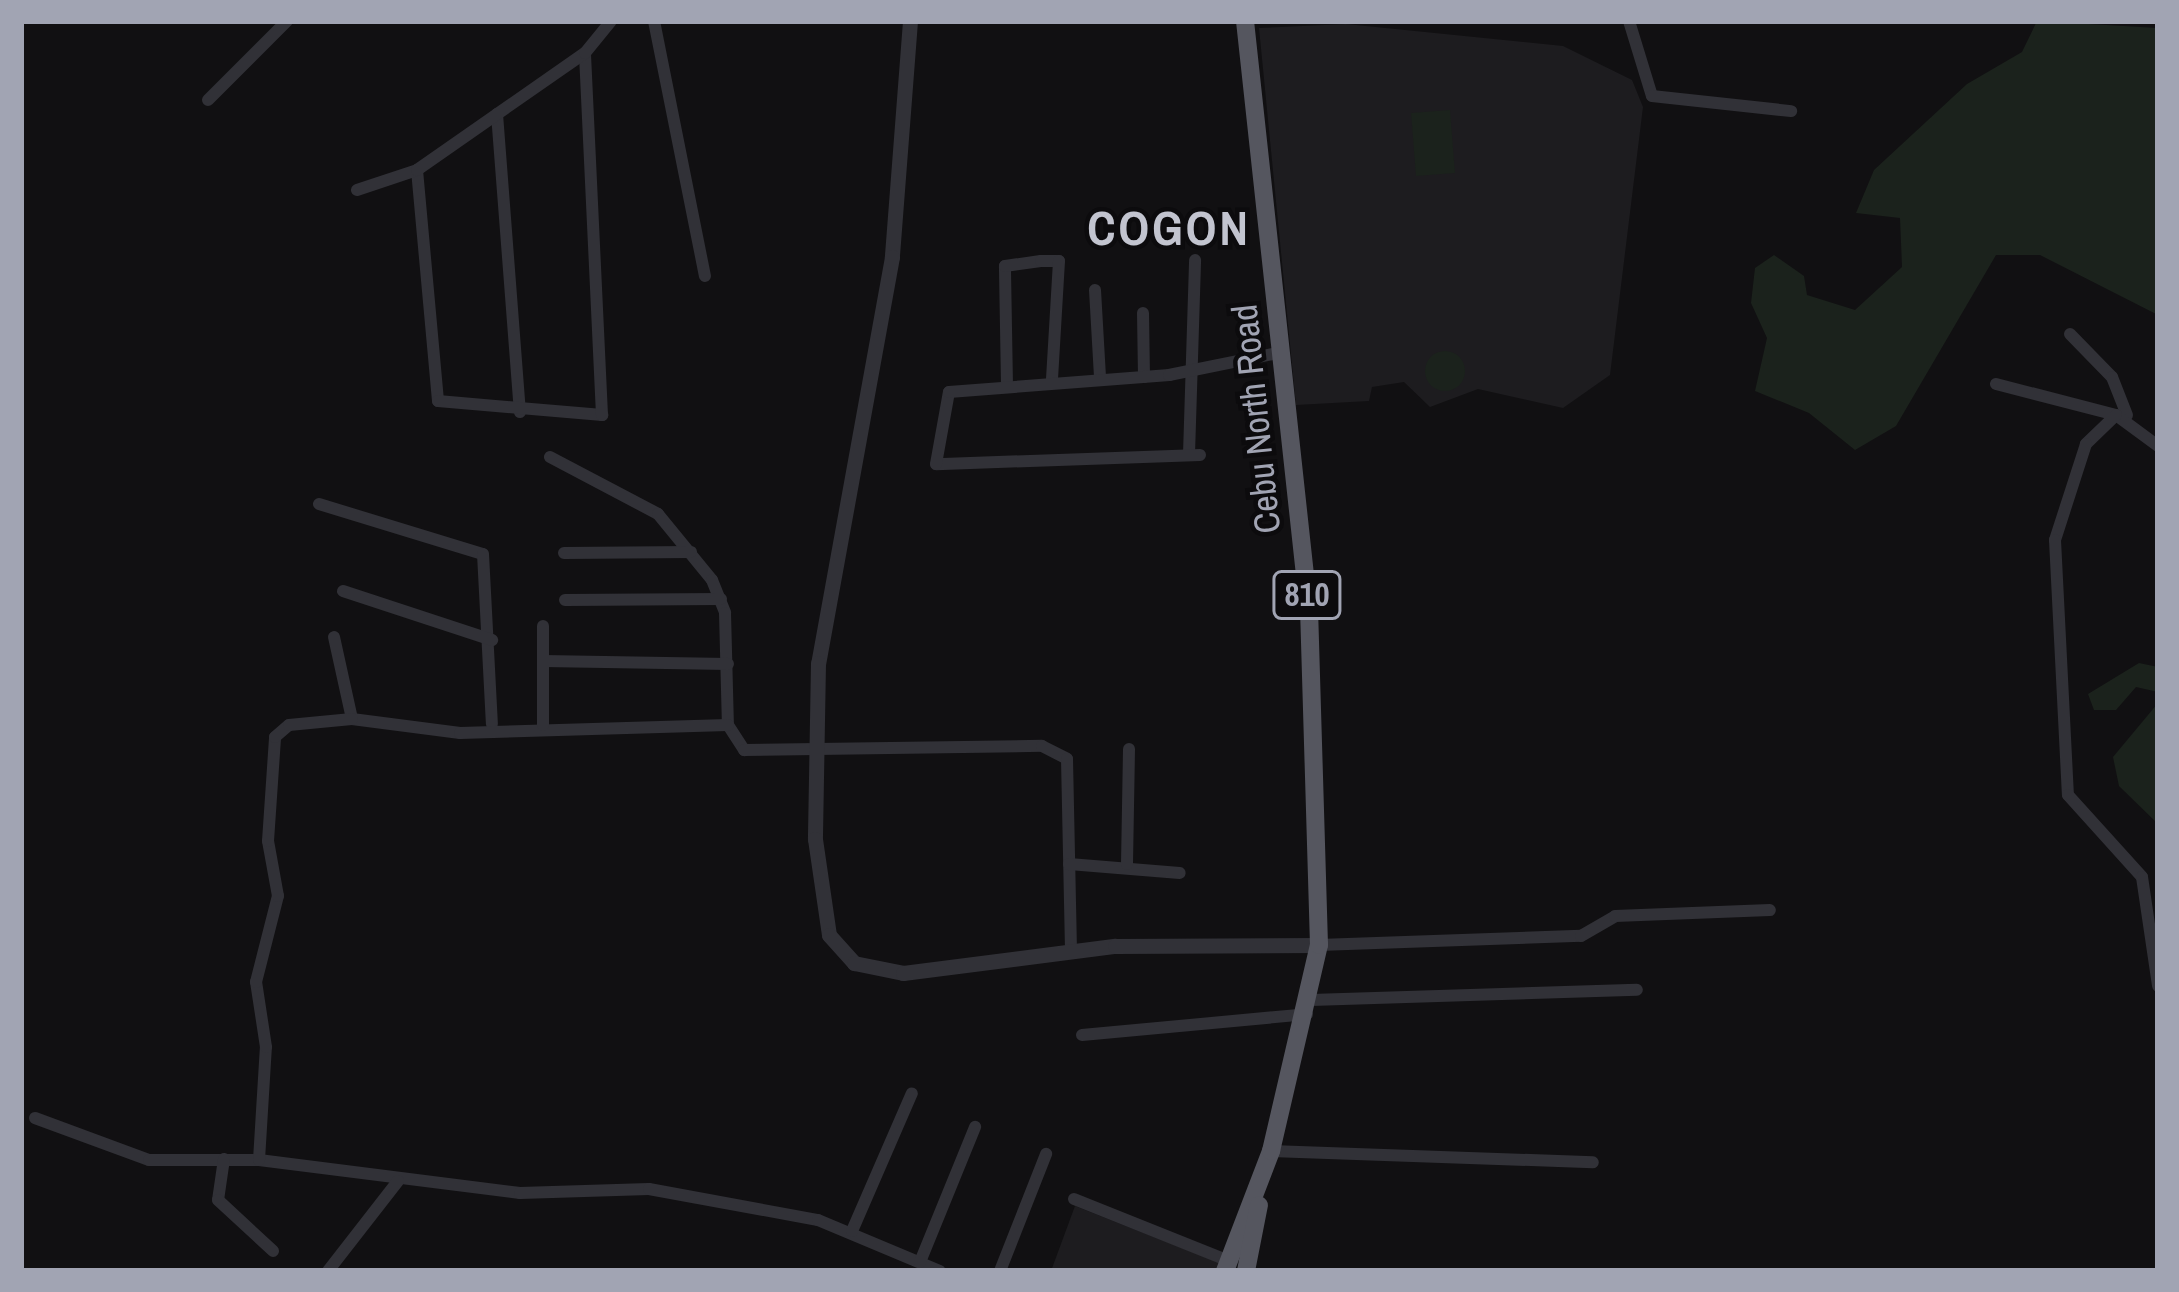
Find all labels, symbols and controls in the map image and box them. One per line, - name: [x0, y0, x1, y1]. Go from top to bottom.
- district label: COGON: [1087, 199, 1251, 257]
- street label: Cebu North Road: [1223, 303, 1289, 535]
- road number: 810: [1271, 568, 1343, 622]

